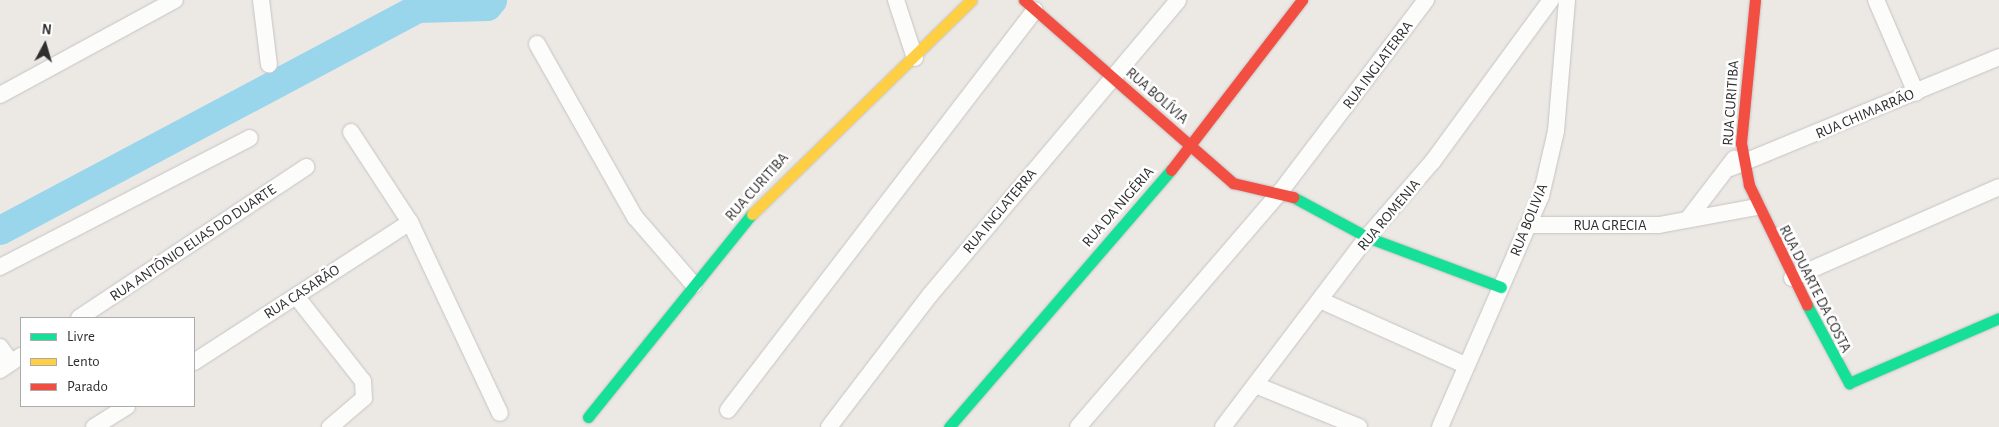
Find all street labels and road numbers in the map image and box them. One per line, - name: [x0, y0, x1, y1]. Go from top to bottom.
- street label: RUA INGLATERRA: [1339, 18, 1417, 112]
- street label: RUA CURITIBA: [1719, 60, 1743, 146]
- street label: RUA BOLÍVIA: [1122, 64, 1192, 128]
- street label: RUA CHIMARRÃO: [1813, 85, 1917, 143]
- street label: RUA CURITIBA: [722, 149, 792, 225]
- street label: RUA DA NIGÉRIA: [1078, 163, 1158, 251]
- street label: RUA INGLATERRA: [959, 165, 1041, 257]
- street label: RUA ROMENIA: [1354, 176, 1424, 254]
- street label: RUA ANTÔNIO ELIAS DO DUARTE: [106, 181, 280, 305]
- street label: RUA BOLIVIA: [1506, 181, 1552, 259]
- street label: RUA GRECIA: [1573, 217, 1647, 235]
- street label: RUA DUARTE DA COSTA: [1775, 222, 1855, 356]
- street label: RUA CASARÃO: [261, 261, 343, 323]

